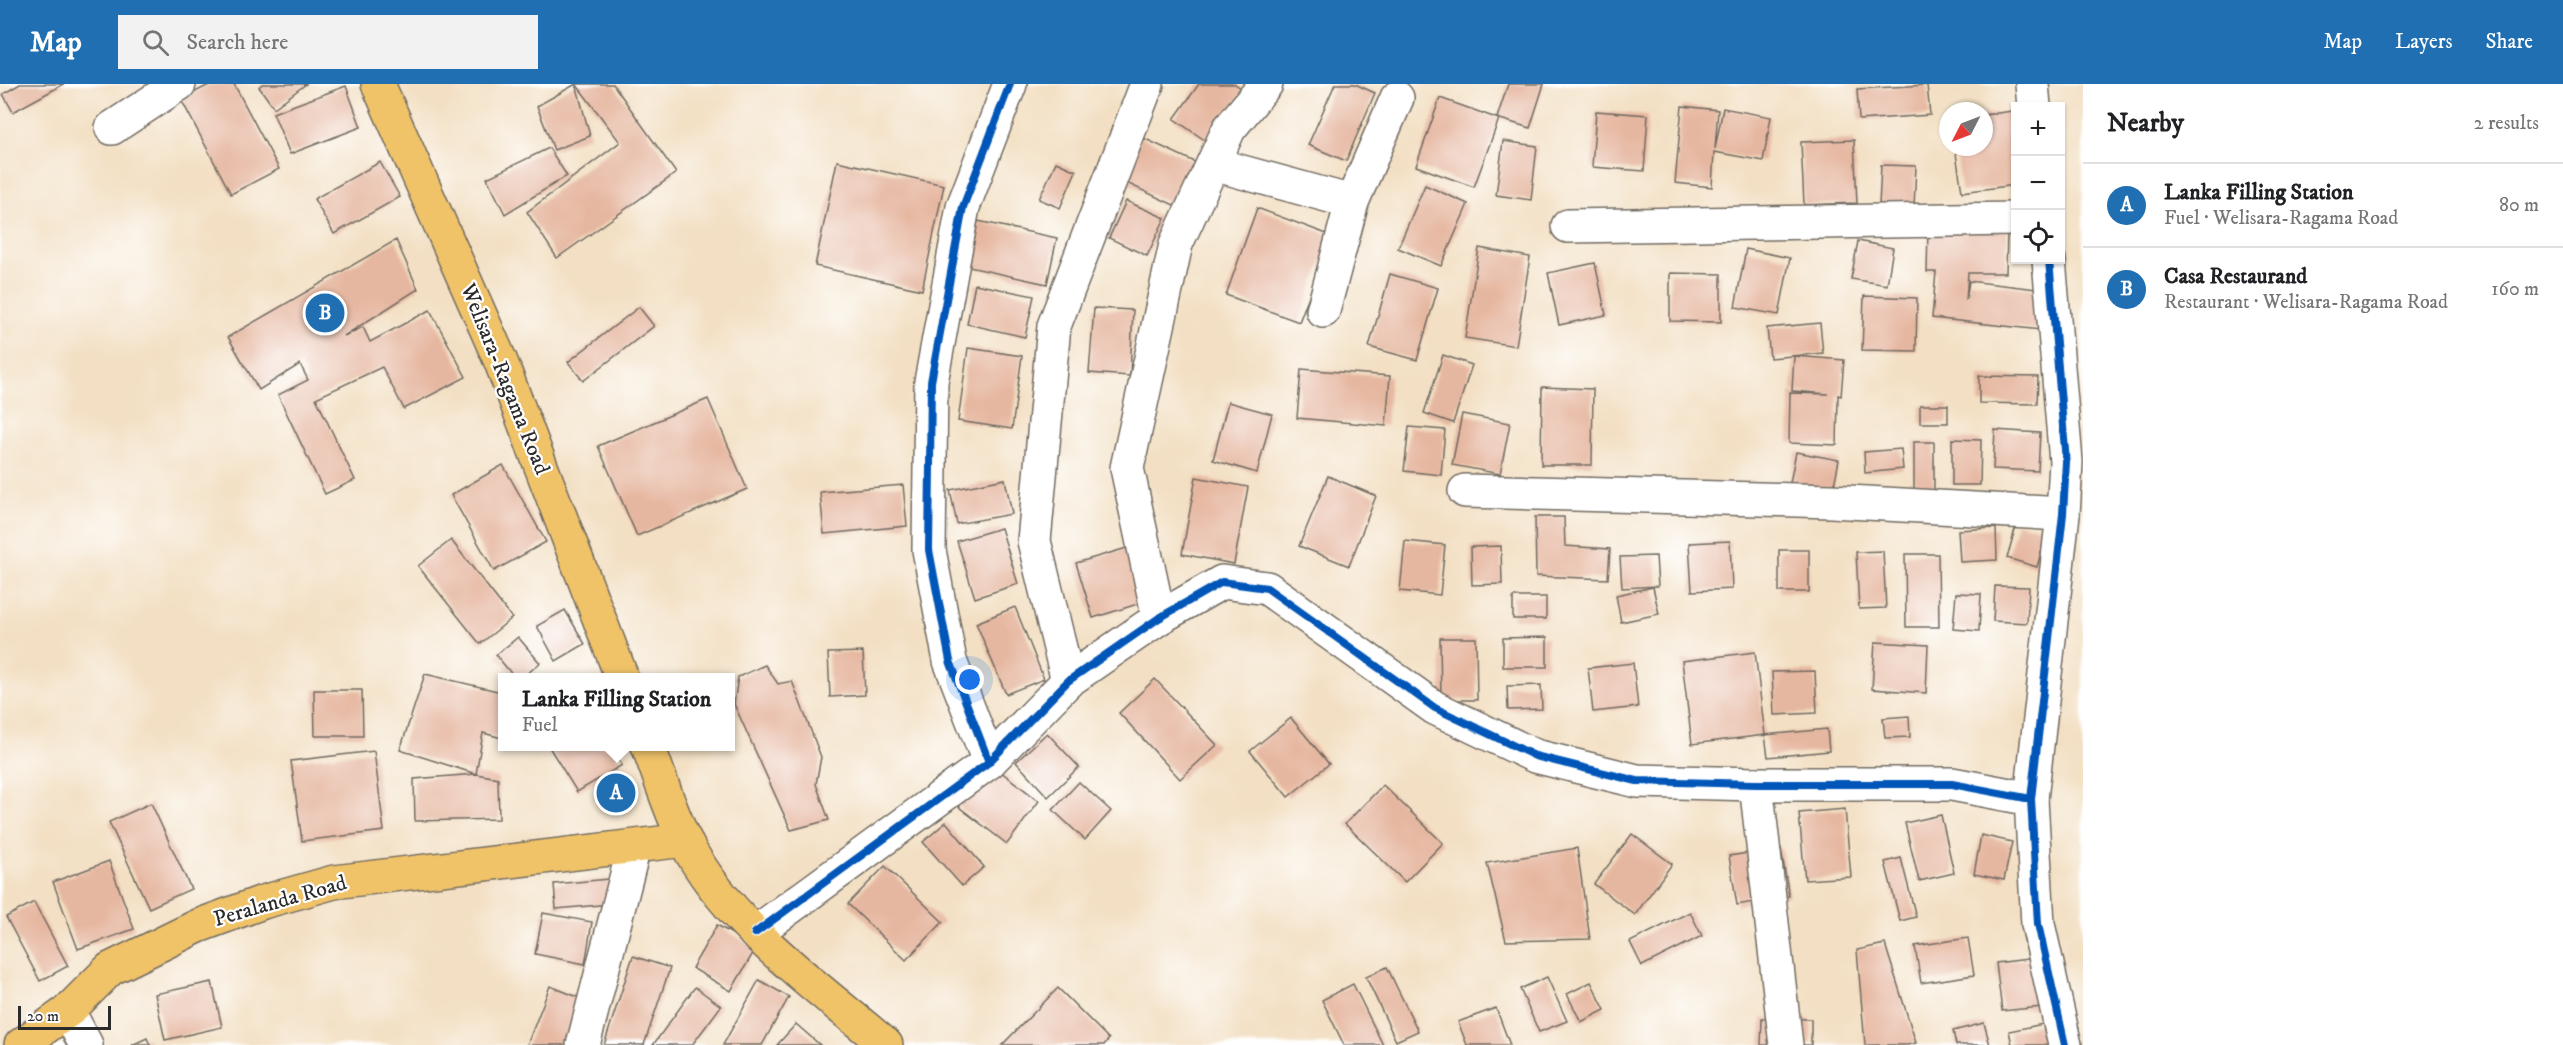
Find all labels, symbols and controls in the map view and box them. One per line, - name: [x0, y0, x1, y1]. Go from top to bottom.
- search box: [118, 15, 538, 69]
- text: Map: [30, 25, 82, 60]
- icon: search: [139, 26, 172, 59]
- text: Search here: [187, 29, 288, 56]
- text: Map: [2323, 29, 2362, 55]
- text: Layers: [2395, 29, 2453, 55]
- text: Share: [2486, 29, 2533, 55]
- north arrow: [1939, 102, 1993, 156]
- map controls: [2011, 102, 2065, 264]
- button: +: [2011, 102, 2065, 156]
- text: Nearby: [2107, 107, 2184, 140]
- text: 2 results: [2474, 111, 2539, 136]
- button: −: [2011, 156, 2065, 210]
- text: Lanka Filling Station: [2164, 179, 2353, 206]
- text: A: [2120, 193, 2133, 218]
- text: 80 m: [2499, 193, 2539, 218]
- text: Fuel · Welisara-Ragama Road: [2164, 206, 2398, 231]
- button: locate: [2011, 210, 2065, 264]
- text: Casa Restaurand: [2164, 263, 2307, 290]
- text: B: [2120, 277, 2133, 302]
- text: 160 m: [2491, 277, 2539, 302]
- street label: Welisara-Ragama Road: [454, 279, 556, 479]
- pin: B: [306, 290, 344, 336]
- text: Restaurant · Welisara-Ragama Road: [2164, 290, 2448, 315]
- your location: [955, 665, 984, 694]
- popup: [498, 673, 735, 751]
- text: Lanka Filling Station: [522, 686, 711, 713]
- text: Fuel: [522, 713, 557, 738]
- pin: A: [596, 770, 636, 816]
- street label: Peralanda Road: [210, 869, 350, 933]
- scale bar: [18, 1003, 111, 1030]
- text: 20 m: [27, 1006, 59, 1026]

